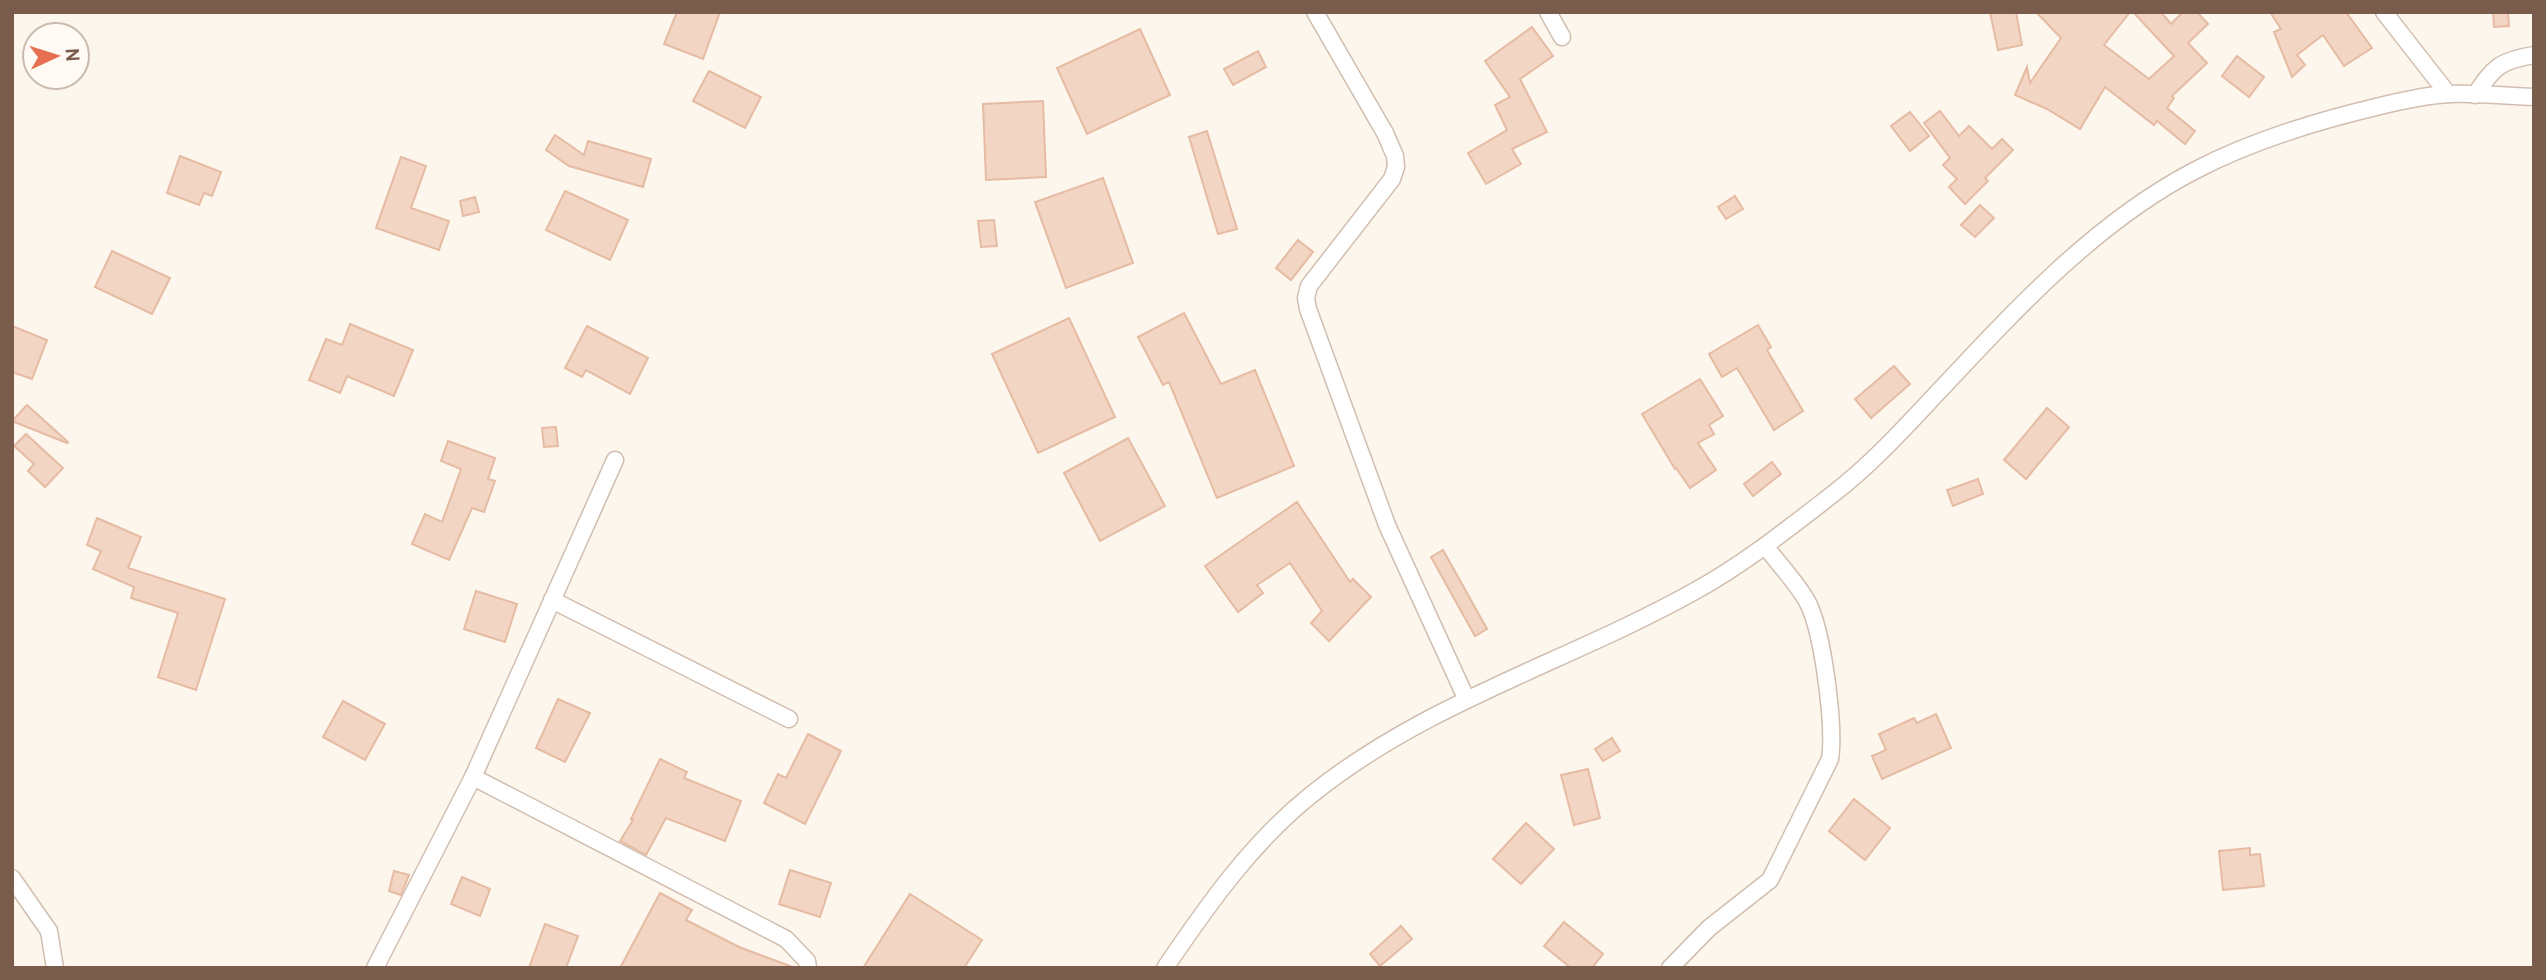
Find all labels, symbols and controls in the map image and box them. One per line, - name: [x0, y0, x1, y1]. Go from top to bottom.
- north arrow: [21, 21, 91, 91]
- text: N: [59, 47, 83, 63]

